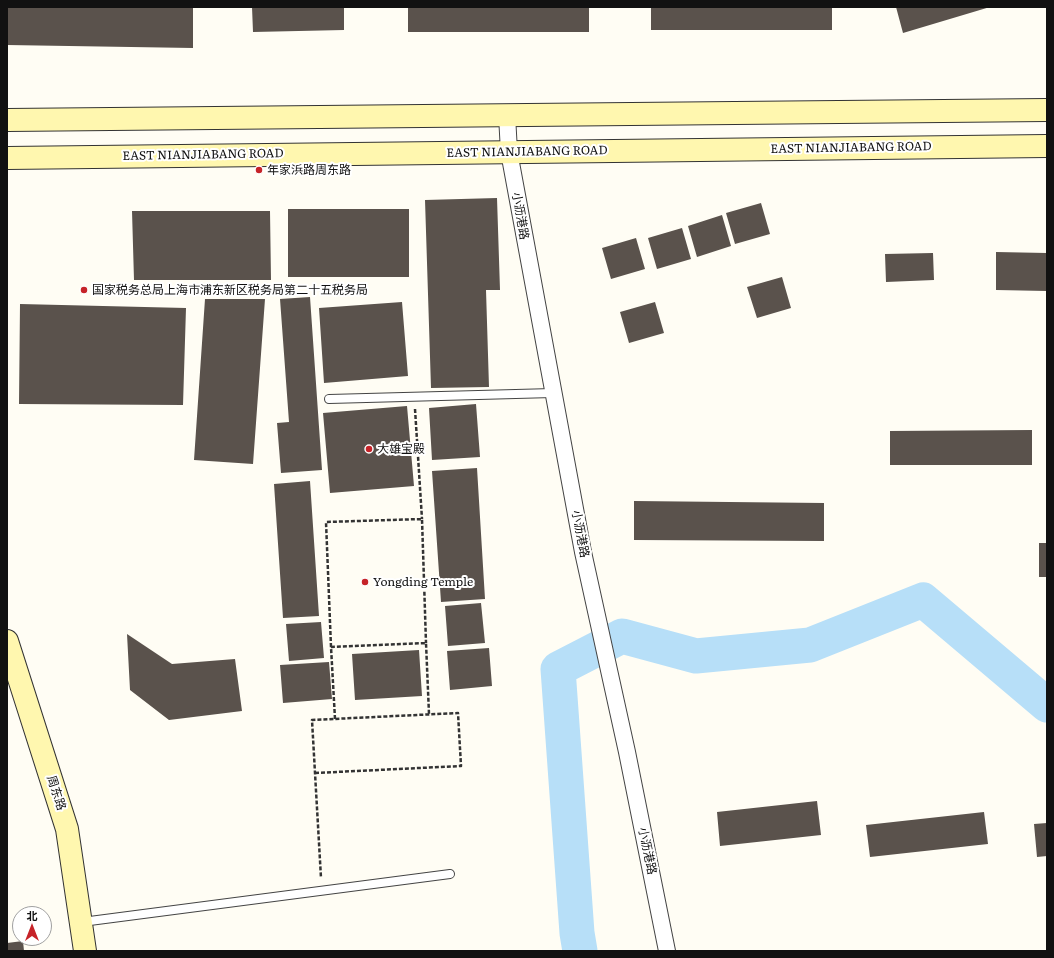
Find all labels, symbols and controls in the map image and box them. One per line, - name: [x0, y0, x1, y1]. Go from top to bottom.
- street label: EAST NIANJIABANG ROAD: [770, 139, 932, 157]
- street label: EAST NIANJIABANG ROAD: [446, 143, 608, 161]
- street label: EAST NIANJIABANG ROAD: [122, 146, 284, 164]
- place label: 年家浜路周东路: [267, 163, 351, 177]
- marker: 年家浜路周东路: [254, 165, 264, 175]
- street label: 小沥港路: [509, 191, 531, 241]
- place label: 国家税务总局上海市浦东新区税务局第二十五税务局: [92, 283, 368, 297]
- marker: 国家税务总局上海市浦东新区税务局第二十五税务局: [79, 285, 89, 295]
- place label: 大雄宝殿: [377, 442, 425, 456]
- marker: 大雄宝殿: [364, 444, 374, 454]
- street label: 小沥港路: [568, 509, 592, 559]
- place label: Yongding Temple: [373, 575, 473, 589]
- marker: Yongding Temple: [360, 577, 370, 587]
- street label: 周东路: [44, 774, 68, 812]
- street label: 小沥港路: [635, 826, 659, 876]
- north arrow: [12, 906, 52, 946]
- text: 北: [27, 907, 38, 923]

